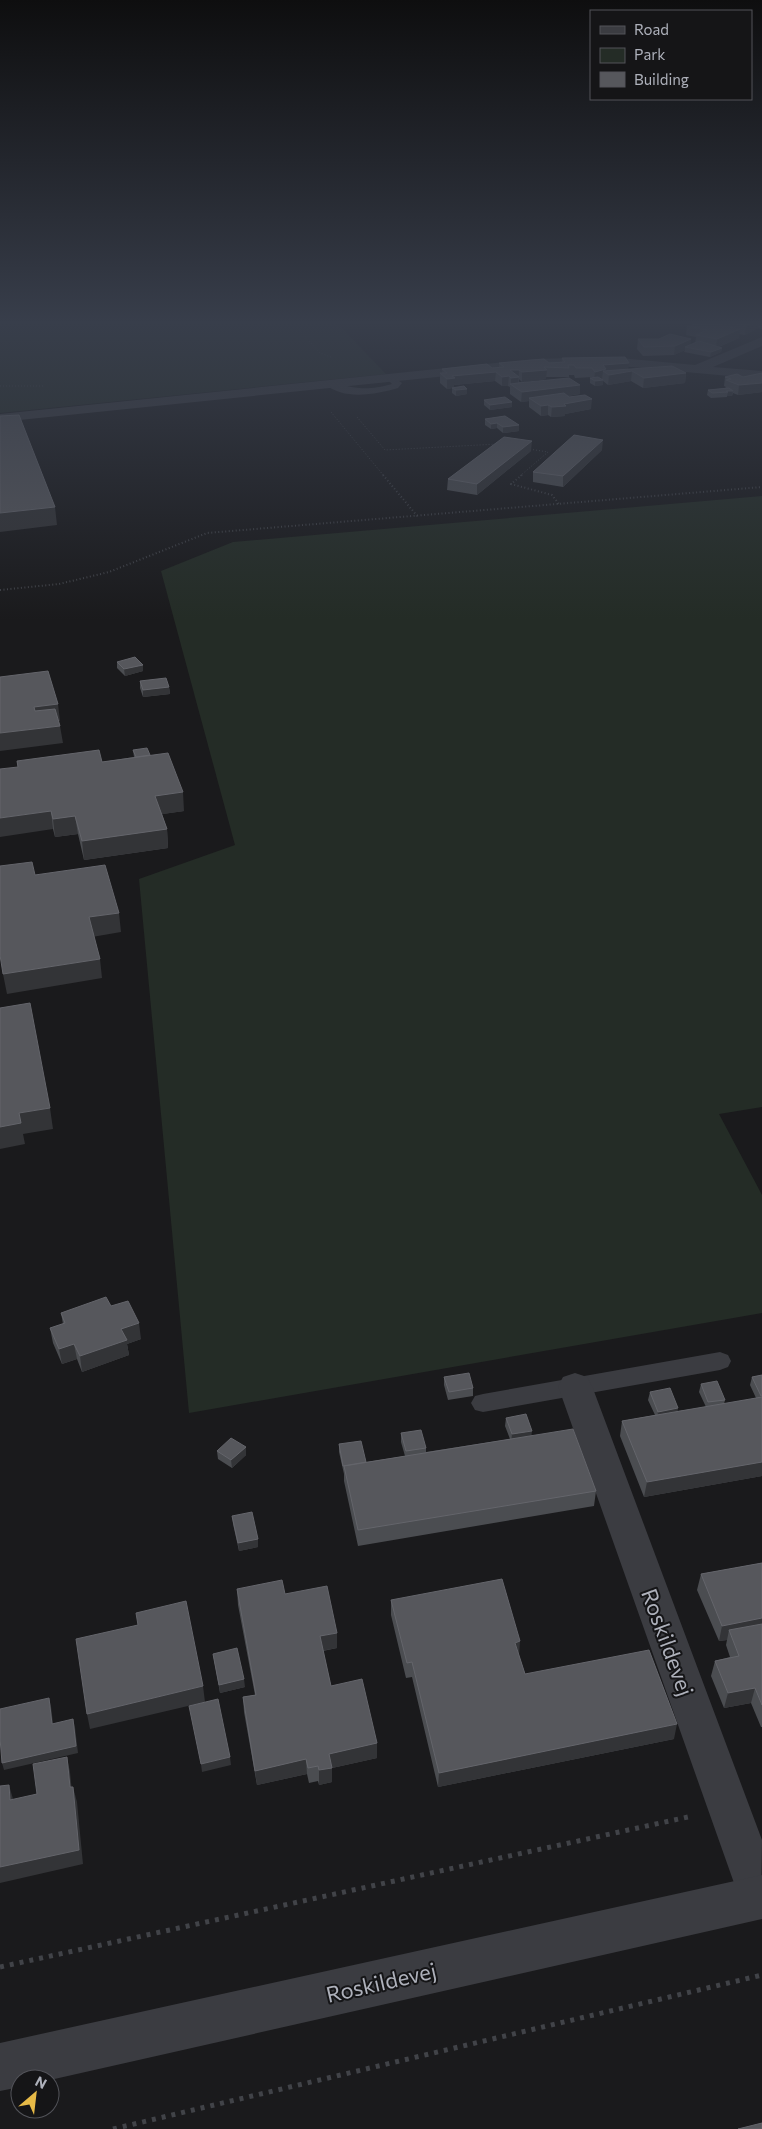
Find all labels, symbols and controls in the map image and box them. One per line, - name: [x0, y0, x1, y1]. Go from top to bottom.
- legend: [590, 10, 752, 100]
- text: Road: [634, 20, 669, 38]
- text: Park: [634, 45, 665, 63]
- text: Building: [634, 70, 689, 88]
- street label: Roskildevej: [636, 1585, 700, 1699]
- street label: Roskildevej: [323, 1956, 439, 2008]
- north arrow: [10, 2069, 60, 2119]
- text: N: [33, 2072, 50, 2092]

